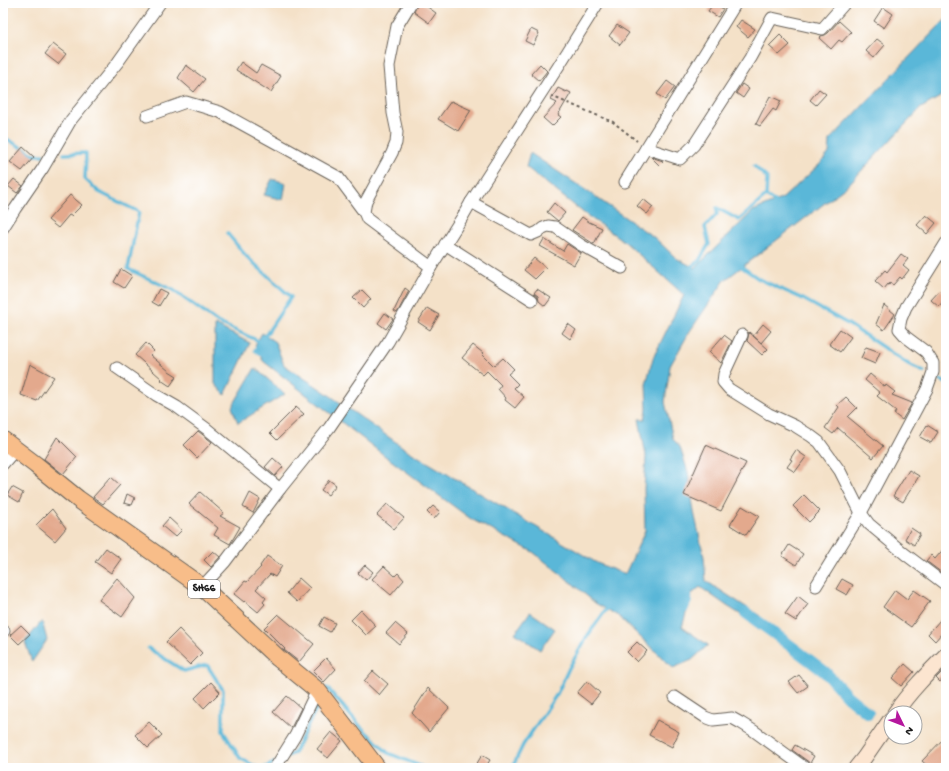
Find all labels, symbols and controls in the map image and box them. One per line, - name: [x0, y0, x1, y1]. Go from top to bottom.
- road number: SH66: [188, 580, 220, 598]
- north arrow: [883, 705, 923, 745]
- text: N: [902, 724, 916, 737]

